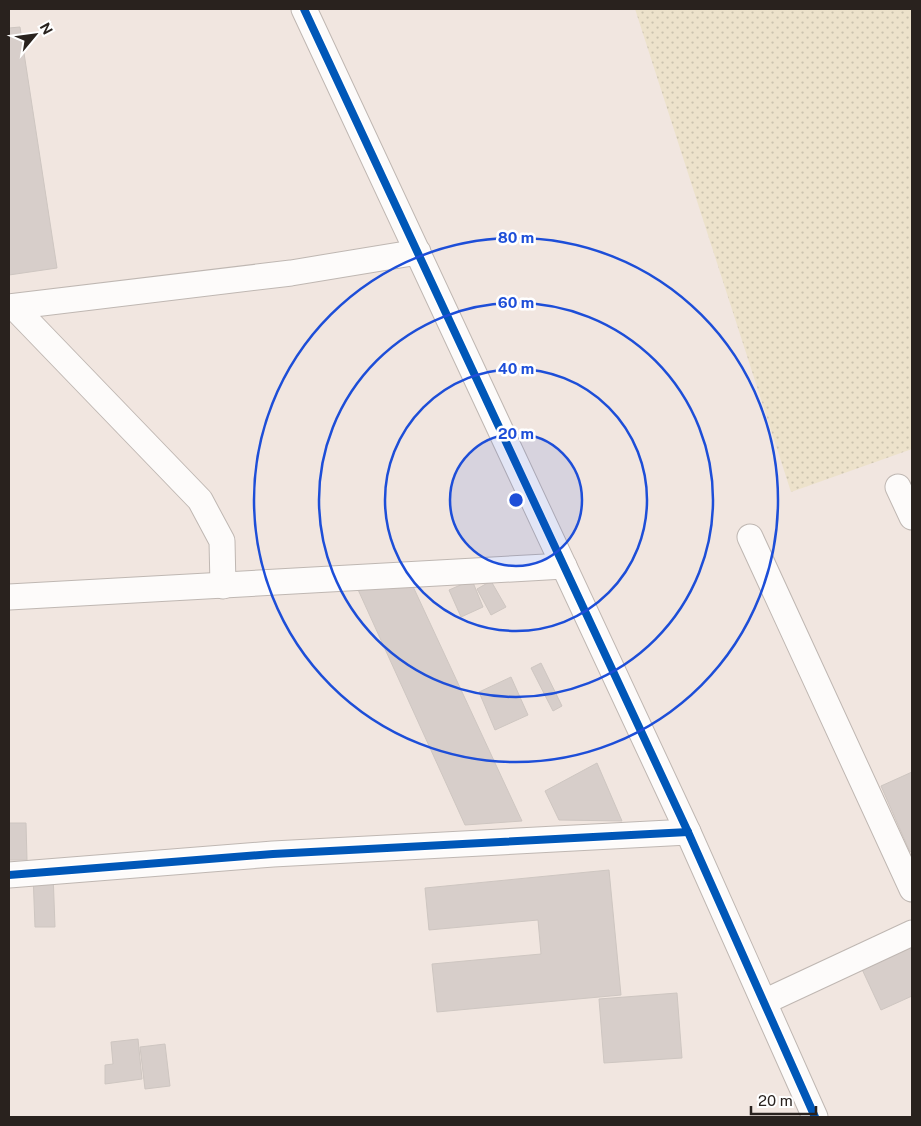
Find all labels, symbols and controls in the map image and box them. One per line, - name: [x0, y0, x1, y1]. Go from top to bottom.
- north arrow: [10, 10, 60, 60]
- text: N: [37, 20, 56, 37]
- text: 80 m: [498, 229, 534, 246]
- text: 60 m: [498, 294, 534, 311]
- text: 40 m: [498, 360, 534, 377]
- text: 20 m: [498, 425, 534, 442]
- centre of rings: [507, 491, 525, 509]
- scale bar: [751, 1084, 816, 1116]
- text: 20 m: [758, 1092, 793, 1109]

